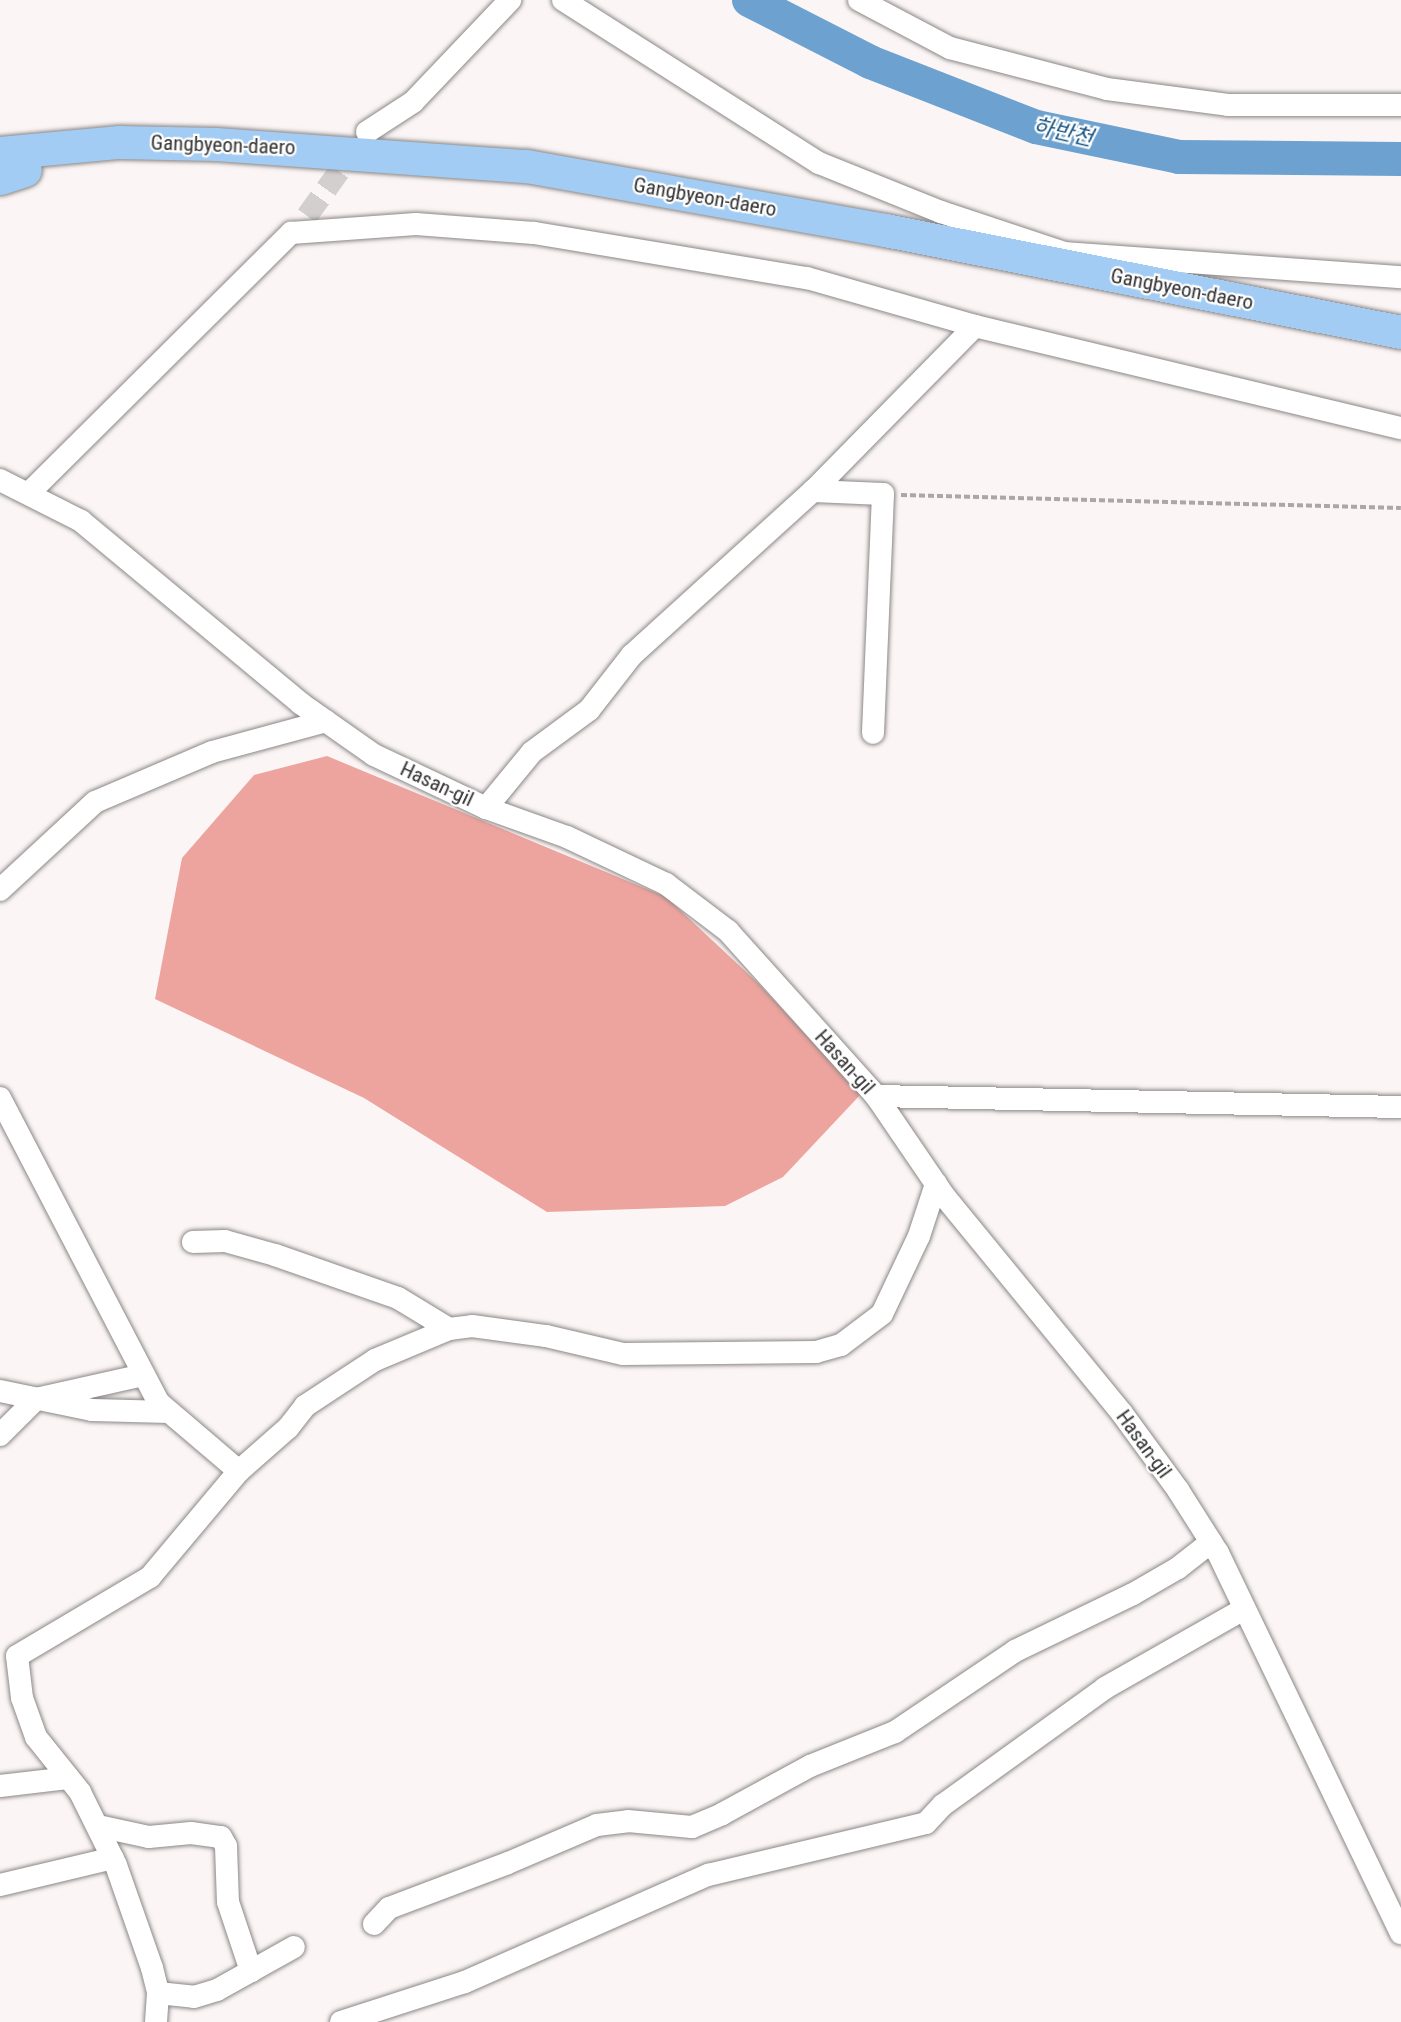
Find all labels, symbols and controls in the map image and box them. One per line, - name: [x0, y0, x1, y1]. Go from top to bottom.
- water label: 하반천: [1030, 112, 1096, 152]
- street label: Gangbyeon-daero: [150, 130, 296, 160]
- street label: Gangbyeon-daero: [632, 172, 778, 222]
- street label: Gangbyeon-daero: [1109, 263, 1255, 315]
- street label: Hasan-gil: [396, 756, 478, 812]
- street label: Hasan-gil: [810, 1025, 880, 1099]
- street label: Hasan-gil: [1111, 1405, 1177, 1483]

